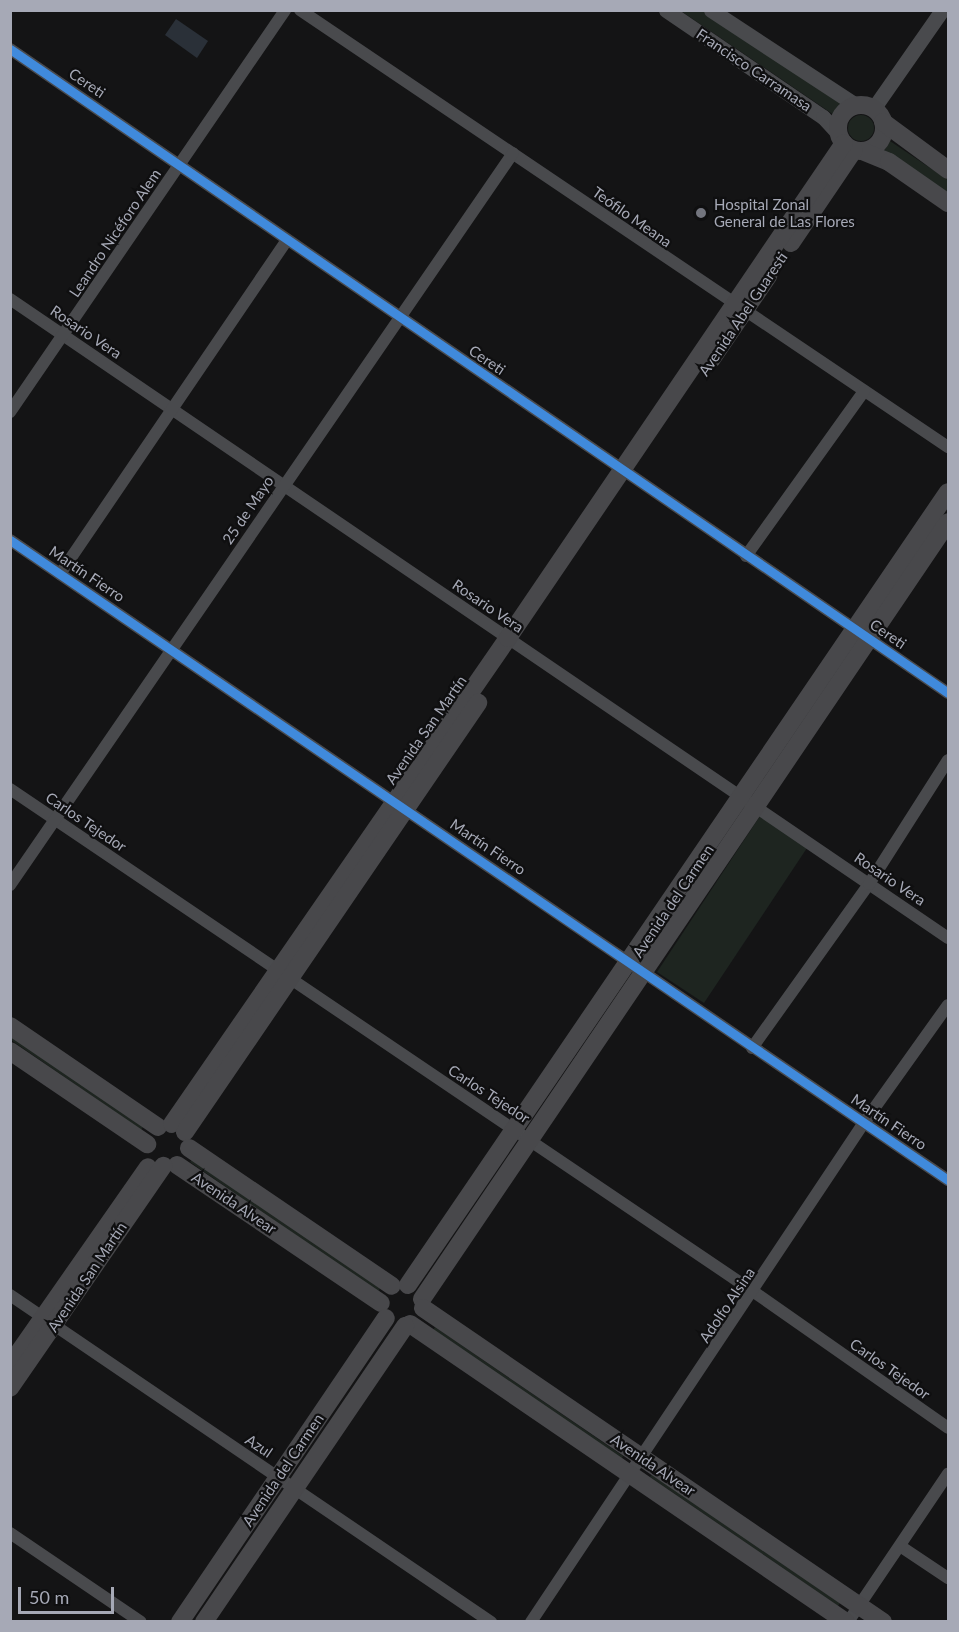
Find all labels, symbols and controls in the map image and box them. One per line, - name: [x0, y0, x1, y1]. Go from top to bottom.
- street label: Francisco Carramasa: [693, 25, 815, 115]
- street label: Cereti: [65, 64, 109, 102]
- street label: Leandro Nicéforo Alem: [65, 165, 165, 301]
- street label: Teófilo Meana: [589, 183, 675, 251]
- place label: Hospital Zonal General de Las Flores: [714, 195, 855, 230]
- marker: Hospital Zonal General de Las Flores: [692, 204, 710, 222]
- street label: Avenida Abel Guaresti: [695, 248, 791, 380]
- street label: Rosario Vera: [47, 301, 125, 363]
- street label: Cereti: [465, 341, 509, 379]
- street label: 25 de Mayo: [219, 472, 277, 548]
- street label: Martín Fierro: [46, 542, 128, 606]
- street label: Rosario Vera: [449, 575, 527, 637]
- street label: Cereti: [866, 615, 910, 653]
- street label: Avenida San Martín: [382, 672, 470, 788]
- street label: Carlos Tejedor: [42, 788, 130, 856]
- street label: Martín Fierro: [447, 815, 529, 879]
- street label: Avenida del Carmen: [629, 841, 717, 961]
- street label: Rosario Vera: [851, 848, 929, 910]
- street label: Carlos Tejedor: [445, 1061, 533, 1127]
- street label: Martín Fierro: [848, 1090, 930, 1154]
- street label: Avenida Alvear: [188, 1168, 280, 1238]
- street label: Avenida San Martín: [44, 1219, 130, 1335]
- street label: Adolfo Alsina: [695, 1264, 759, 1346]
- street label: Carlos Tejedor: [846, 1335, 934, 1403]
- street label: Avenida del Carmen: [239, 1410, 327, 1530]
- street label: Azul: [242, 1430, 276, 1462]
- street label: Avenida Alvear: [607, 1430, 699, 1500]
- scale bar: [21, 1575, 117, 1613]
- text: 50 m: [29, 1586, 69, 1608]

